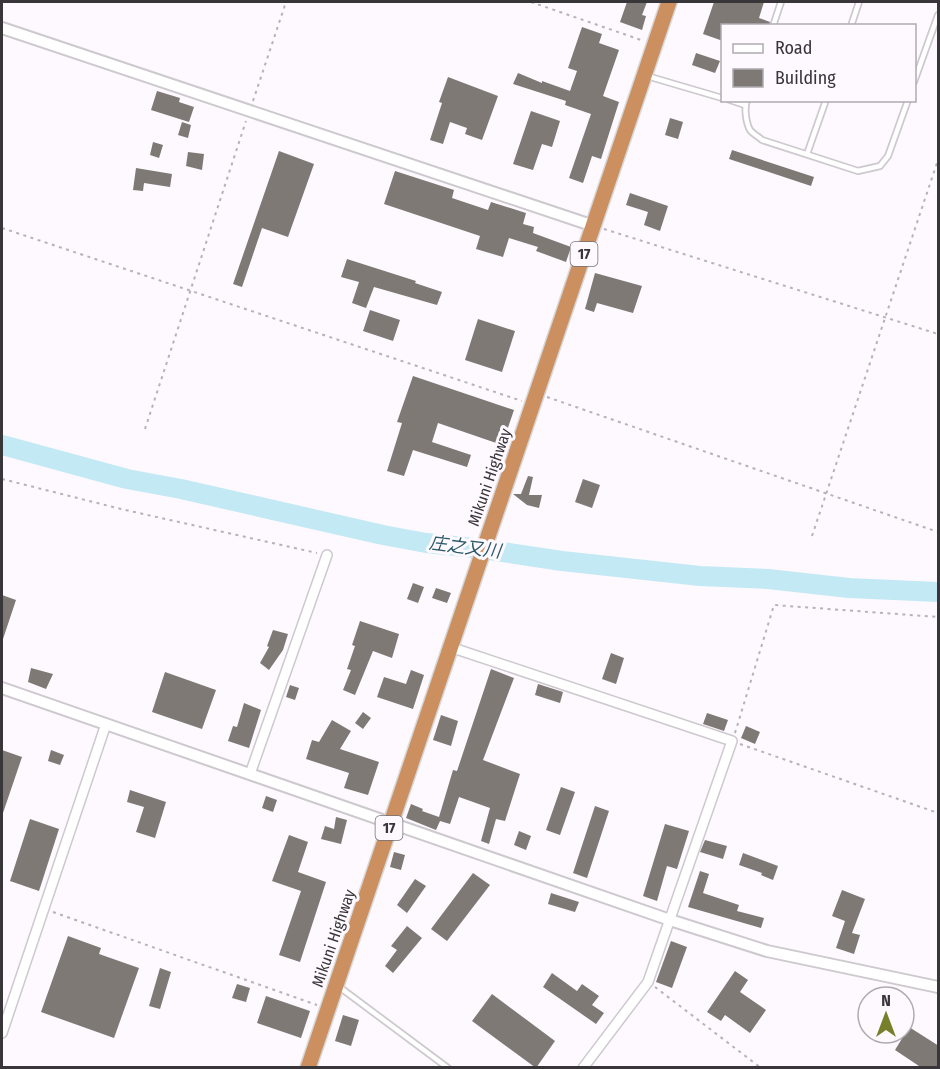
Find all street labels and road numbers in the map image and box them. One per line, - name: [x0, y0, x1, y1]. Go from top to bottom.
- road number: 17: [570, 242, 598, 266]
- street label: Mikuni Highway: [464, 425, 515, 528]
- road number: 17: [376, 816, 402, 840]
- street label: Mikuni Highway: [308, 886, 359, 989]

